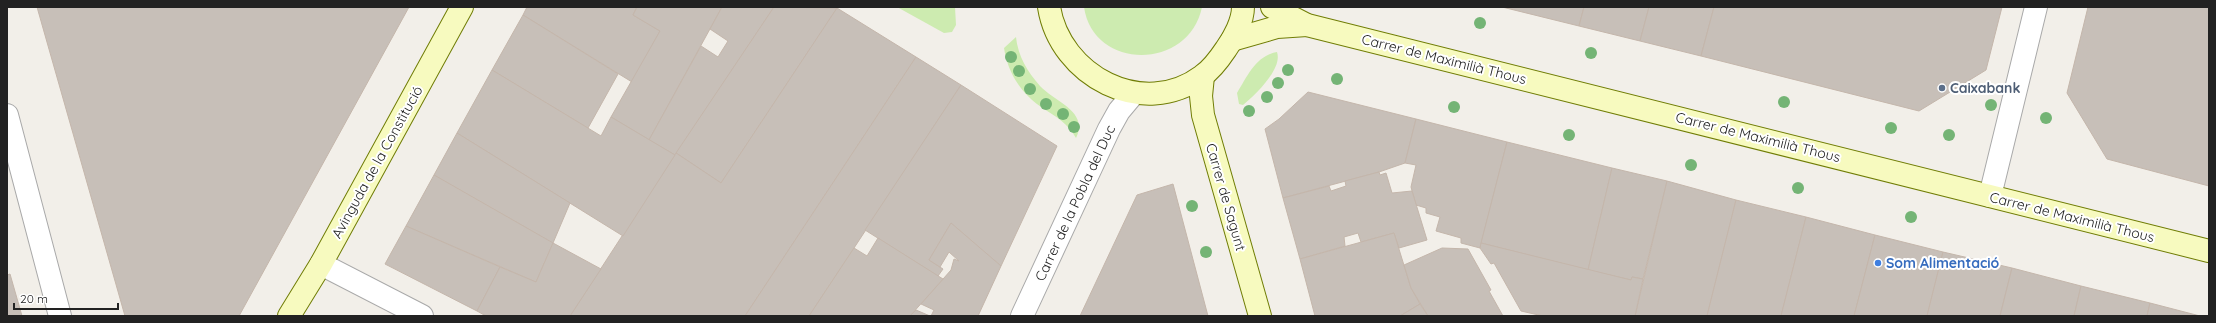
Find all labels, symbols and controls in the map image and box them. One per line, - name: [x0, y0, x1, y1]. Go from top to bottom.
- street label: Carrer de Maximilià Thous: [1360, 30, 1528, 88]
- place label: Caixabank: [1950, 79, 2020, 97]
- street label: Avinguda de la Constitució: [328, 83, 426, 241]
- marker: Caixabank: [1937, 83, 1947, 93]
- street label: Carrer de Maximilià Thous: [1674, 108, 1842, 166]
- street label: Carrer de la Pobla del Duc: [1031, 122, 1119, 284]
- street label: Carrer de Sagunt: [1202, 141, 1250, 253]
- street label: Carrer de Maximilià Thous: [1988, 188, 2156, 246]
- place label: Som Alimentació: [1886, 254, 2000, 272]
- marker: Som Alimentació: [1873, 258, 1883, 268]
- scale bar: [14, 285, 118, 311]
- text: 20 m: [20, 291, 48, 306]

